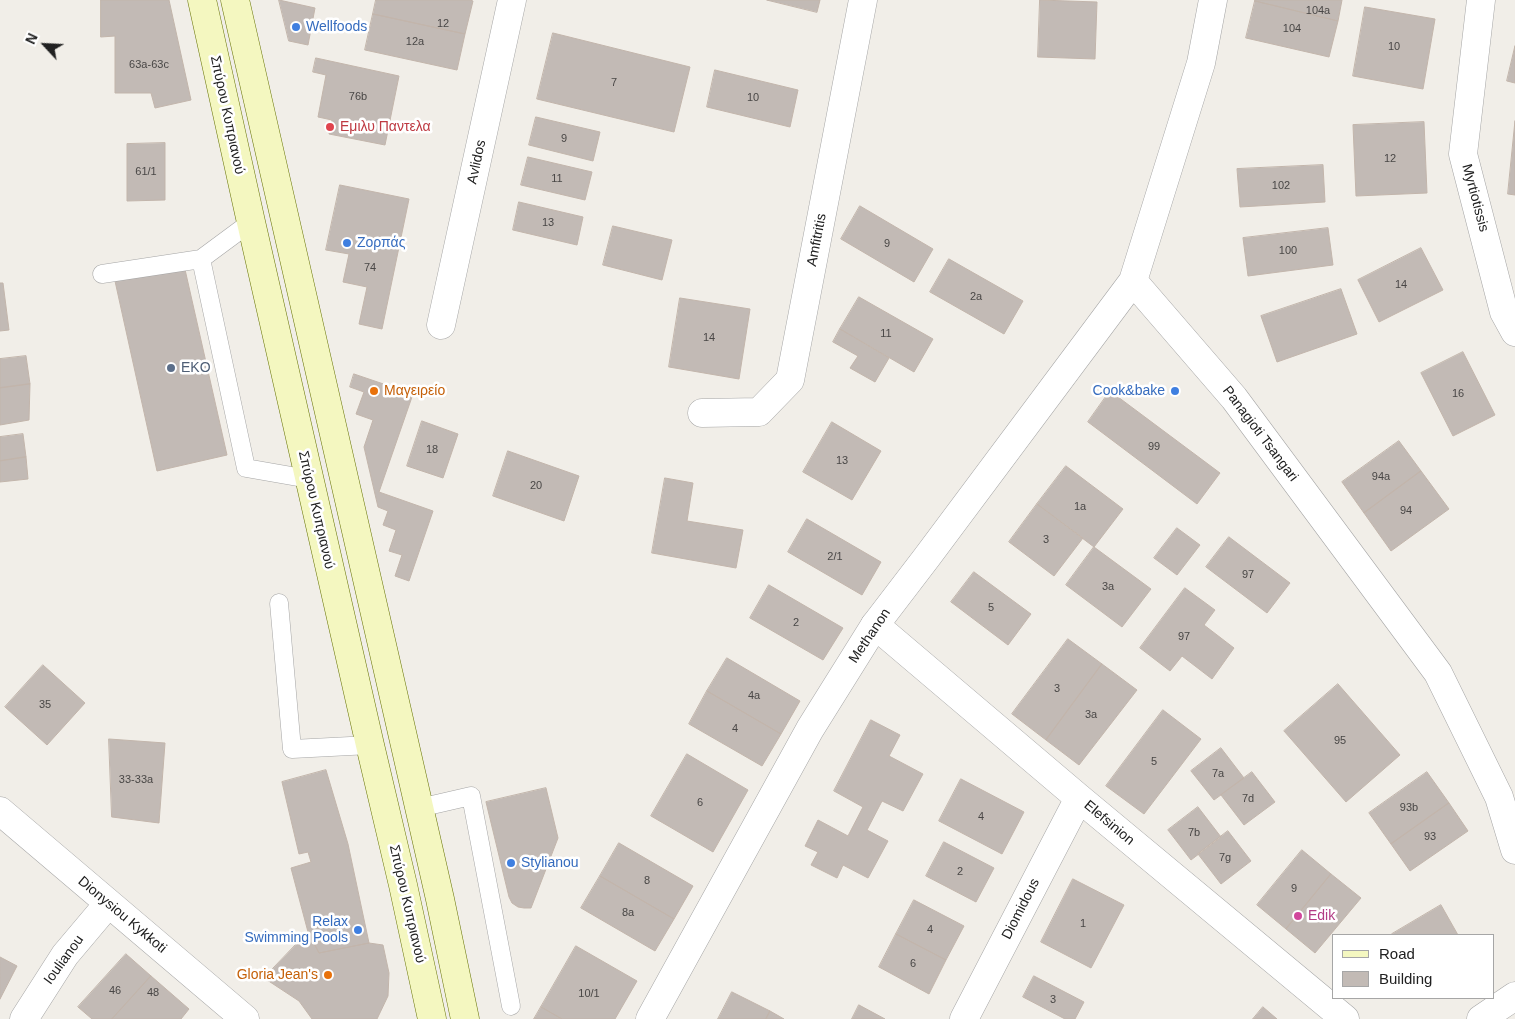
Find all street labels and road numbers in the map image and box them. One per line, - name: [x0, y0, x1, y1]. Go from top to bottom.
- street label: Σπύρου Κυπριανού: [206, 54, 248, 176]
- street label: Avlidos: [464, 138, 490, 186]
- street label: Myrtiotissis: [1458, 162, 1492, 234]
- street label: Amfitritis: [804, 212, 830, 268]
- street label: Panagioti Tsangari: [1219, 383, 1301, 485]
- street label: Σπύρου Κυπριανού: [294, 449, 338, 571]
- street label: Methanon: [846, 605, 894, 667]
- street label: Elefsinion: [1080, 797, 1138, 849]
- street label: Σπύρου Κυπριανού: [385, 843, 429, 965]
- street label: Dionysiou Kykkoti: [74, 873, 170, 957]
- street label: Diomidous: [999, 876, 1043, 942]
- street label: Ioulianou: [41, 932, 87, 988]

